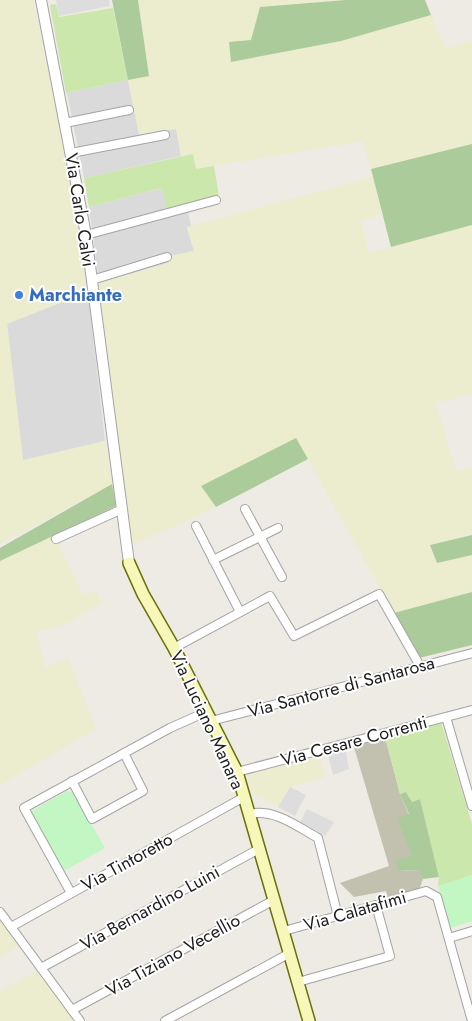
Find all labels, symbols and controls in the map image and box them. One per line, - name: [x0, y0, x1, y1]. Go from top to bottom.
- street label: Via Carlo Calvi: [58, 151, 102, 269]
- place label: Marchiante: [29, 282, 122, 308]
- marker: Marchiante: [13, 289, 25, 301]
- street label: Via Luciano Manara: [163, 646, 251, 794]
- street label: Via Santorre di Santarosa: [245, 650, 437, 724]
- street label: Via Cesare Correnti: [278, 709, 430, 773]
- street label: Via Tintoretto: [77, 826, 178, 898]
- street label: Via Bernardino Luini: [75, 859, 225, 957]
- street label: Via Calatafimi: [300, 884, 410, 938]
- street label: Via Tiziano Vecellio: [101, 907, 245, 1003]

